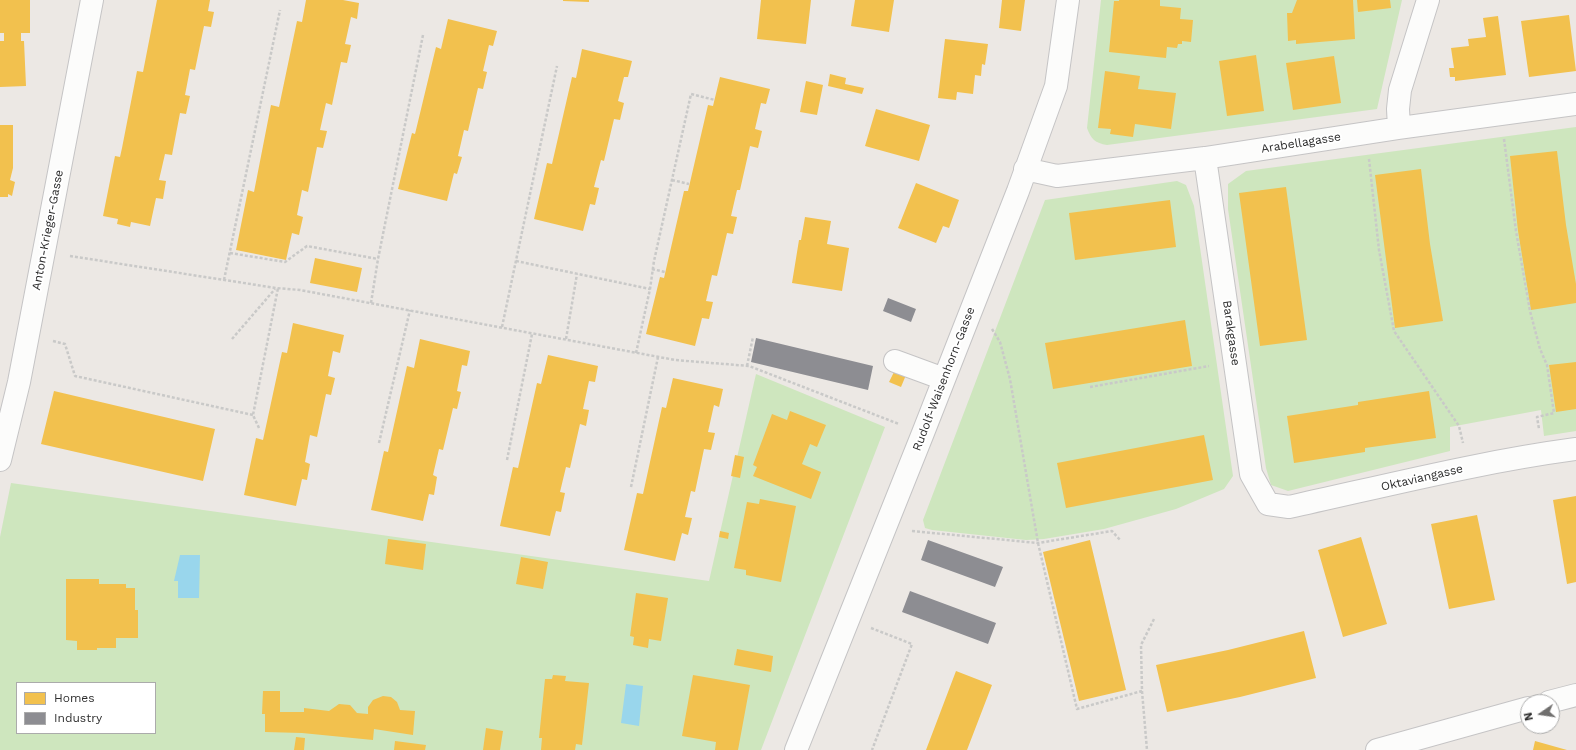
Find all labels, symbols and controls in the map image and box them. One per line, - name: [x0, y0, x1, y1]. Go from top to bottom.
- street label: Arabellagasse: [1260, 130, 1342, 156]
- street label: Anton-Krieger-Gasse: [29, 169, 67, 291]
- street label: Barakgasse: [1219, 299, 1243, 367]
- street label: Rudolf-Waisenhorn-Gasse: [910, 305, 978, 453]
- street label: Oktaviangasse: [1380, 462, 1464, 494]
- legend: [16, 682, 156, 734]
- text: Homes: [54, 691, 95, 705]
- north arrow: [1520, 694, 1560, 734]
- text: Industry: [54, 711, 102, 725]
- text: N: [1522, 711, 1536, 722]

